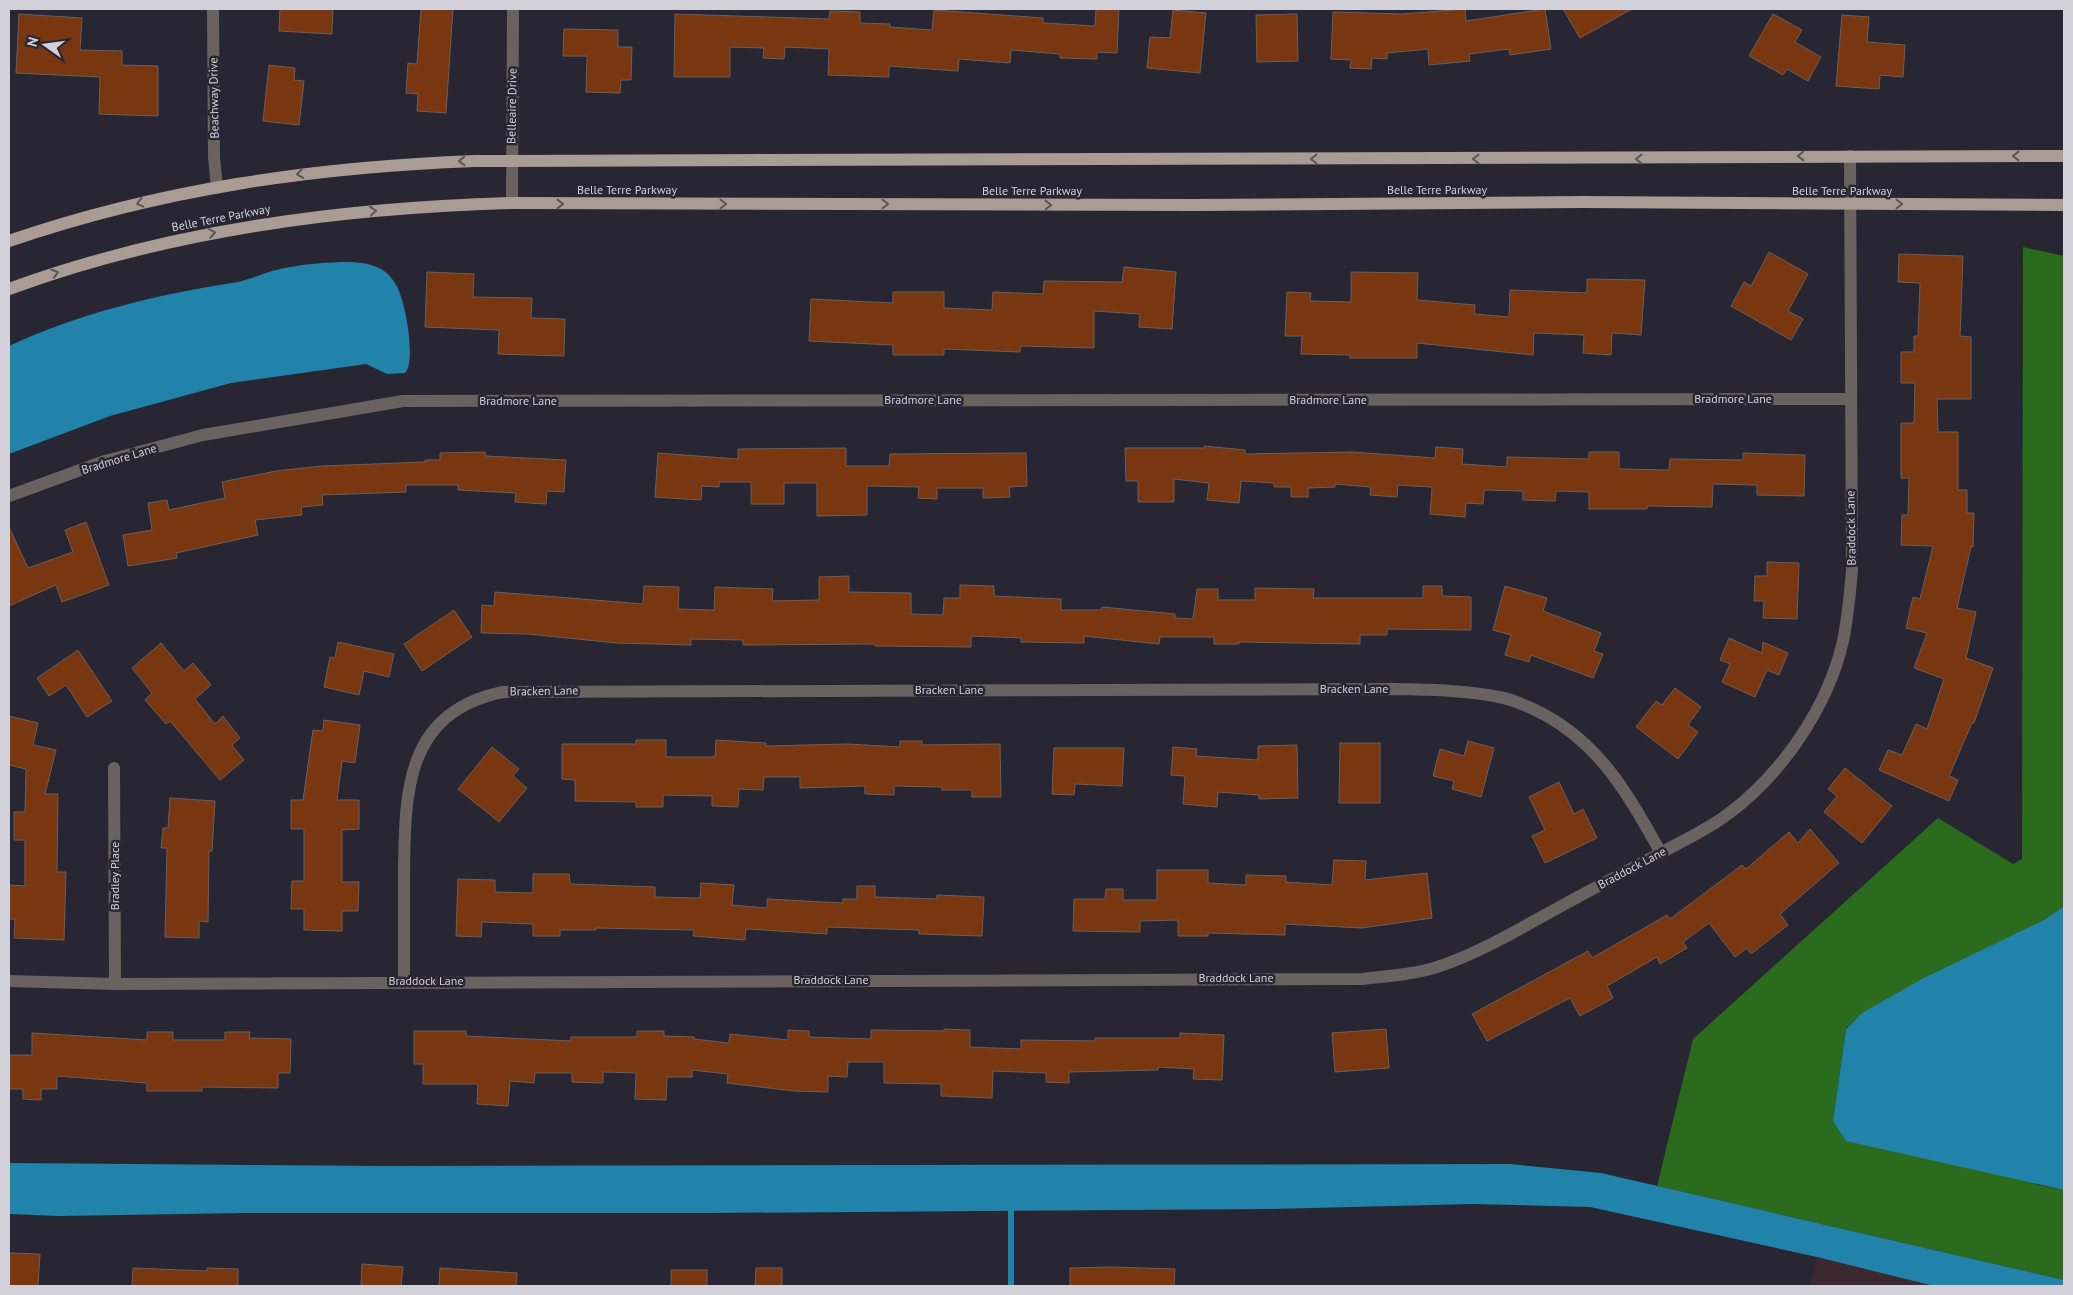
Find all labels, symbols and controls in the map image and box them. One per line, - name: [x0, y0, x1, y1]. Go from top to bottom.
- north arrow: [20, 20, 70, 70]
- text: N: [23, 35, 42, 48]
- street label: Beachway Drive: [205, 57, 222, 139]
- street label: Belleaire Drive: [503, 68, 520, 144]
- one-way arrow: [1797, 151, 1805, 162]
- one-way arrow: [2011, 151, 2019, 161]
- one-way arrow: [1309, 154, 1317, 164]
- one-way arrow: [1472, 154, 1480, 164]
- one-way arrow: [1634, 154, 1642, 164]
- one-way arrow: [458, 156, 466, 167]
- one-way arrow: [296, 168, 305, 178]
- street label: Belle Terre Parkway: [577, 182, 677, 197]
- street label: Belle Terre Parkway: [1387, 182, 1487, 197]
- street label: Belle Terre Parkway: [982, 183, 1082, 198]
- street label: Belle Terre Parkway: [1792, 183, 1892, 198]
- one-way arrow: [136, 197, 145, 208]
- one-way arrow: [557, 199, 565, 209]
- one-way arrow: [720, 199, 727, 209]
- one-way arrow: [882, 199, 890, 209]
- one-way arrow: [1044, 199, 1052, 210]
- one-way arrow: [1896, 199, 1903, 209]
- street label: Belle Terre Parkway: [170, 201, 272, 234]
- one-way arrow: [369, 205, 377, 216]
- one-way arrow: [208, 228, 217, 239]
- one-way arrow: [50, 269, 59, 279]
- street label: Bradmore Lane: [1694, 391, 1772, 406]
- street label: Bradmore Lane: [884, 392, 962, 407]
- street label: Bradmore Lane: [1289, 392, 1367, 407]
- street label: Bradmore Lane: [479, 393, 557, 408]
- street label: Bradmore Lane: [80, 440, 158, 477]
- street label: Braddock Lane: [1842, 490, 1859, 566]
- street label: Bracken Lane: [1320, 681, 1388, 696]
- street label: Bracken Lane: [510, 682, 578, 699]
- street label: Bracken Lane: [915, 682, 983, 697]
- street label: Bradley Place: [107, 842, 122, 910]
- street label: Braddock Lane: [1595, 843, 1668, 892]
- street label: Braddock Lane: [1199, 970, 1273, 985]
- street label: Braddock Lane: [794, 972, 868, 987]
- street label: Braddock Lane: [389, 973, 463, 988]

